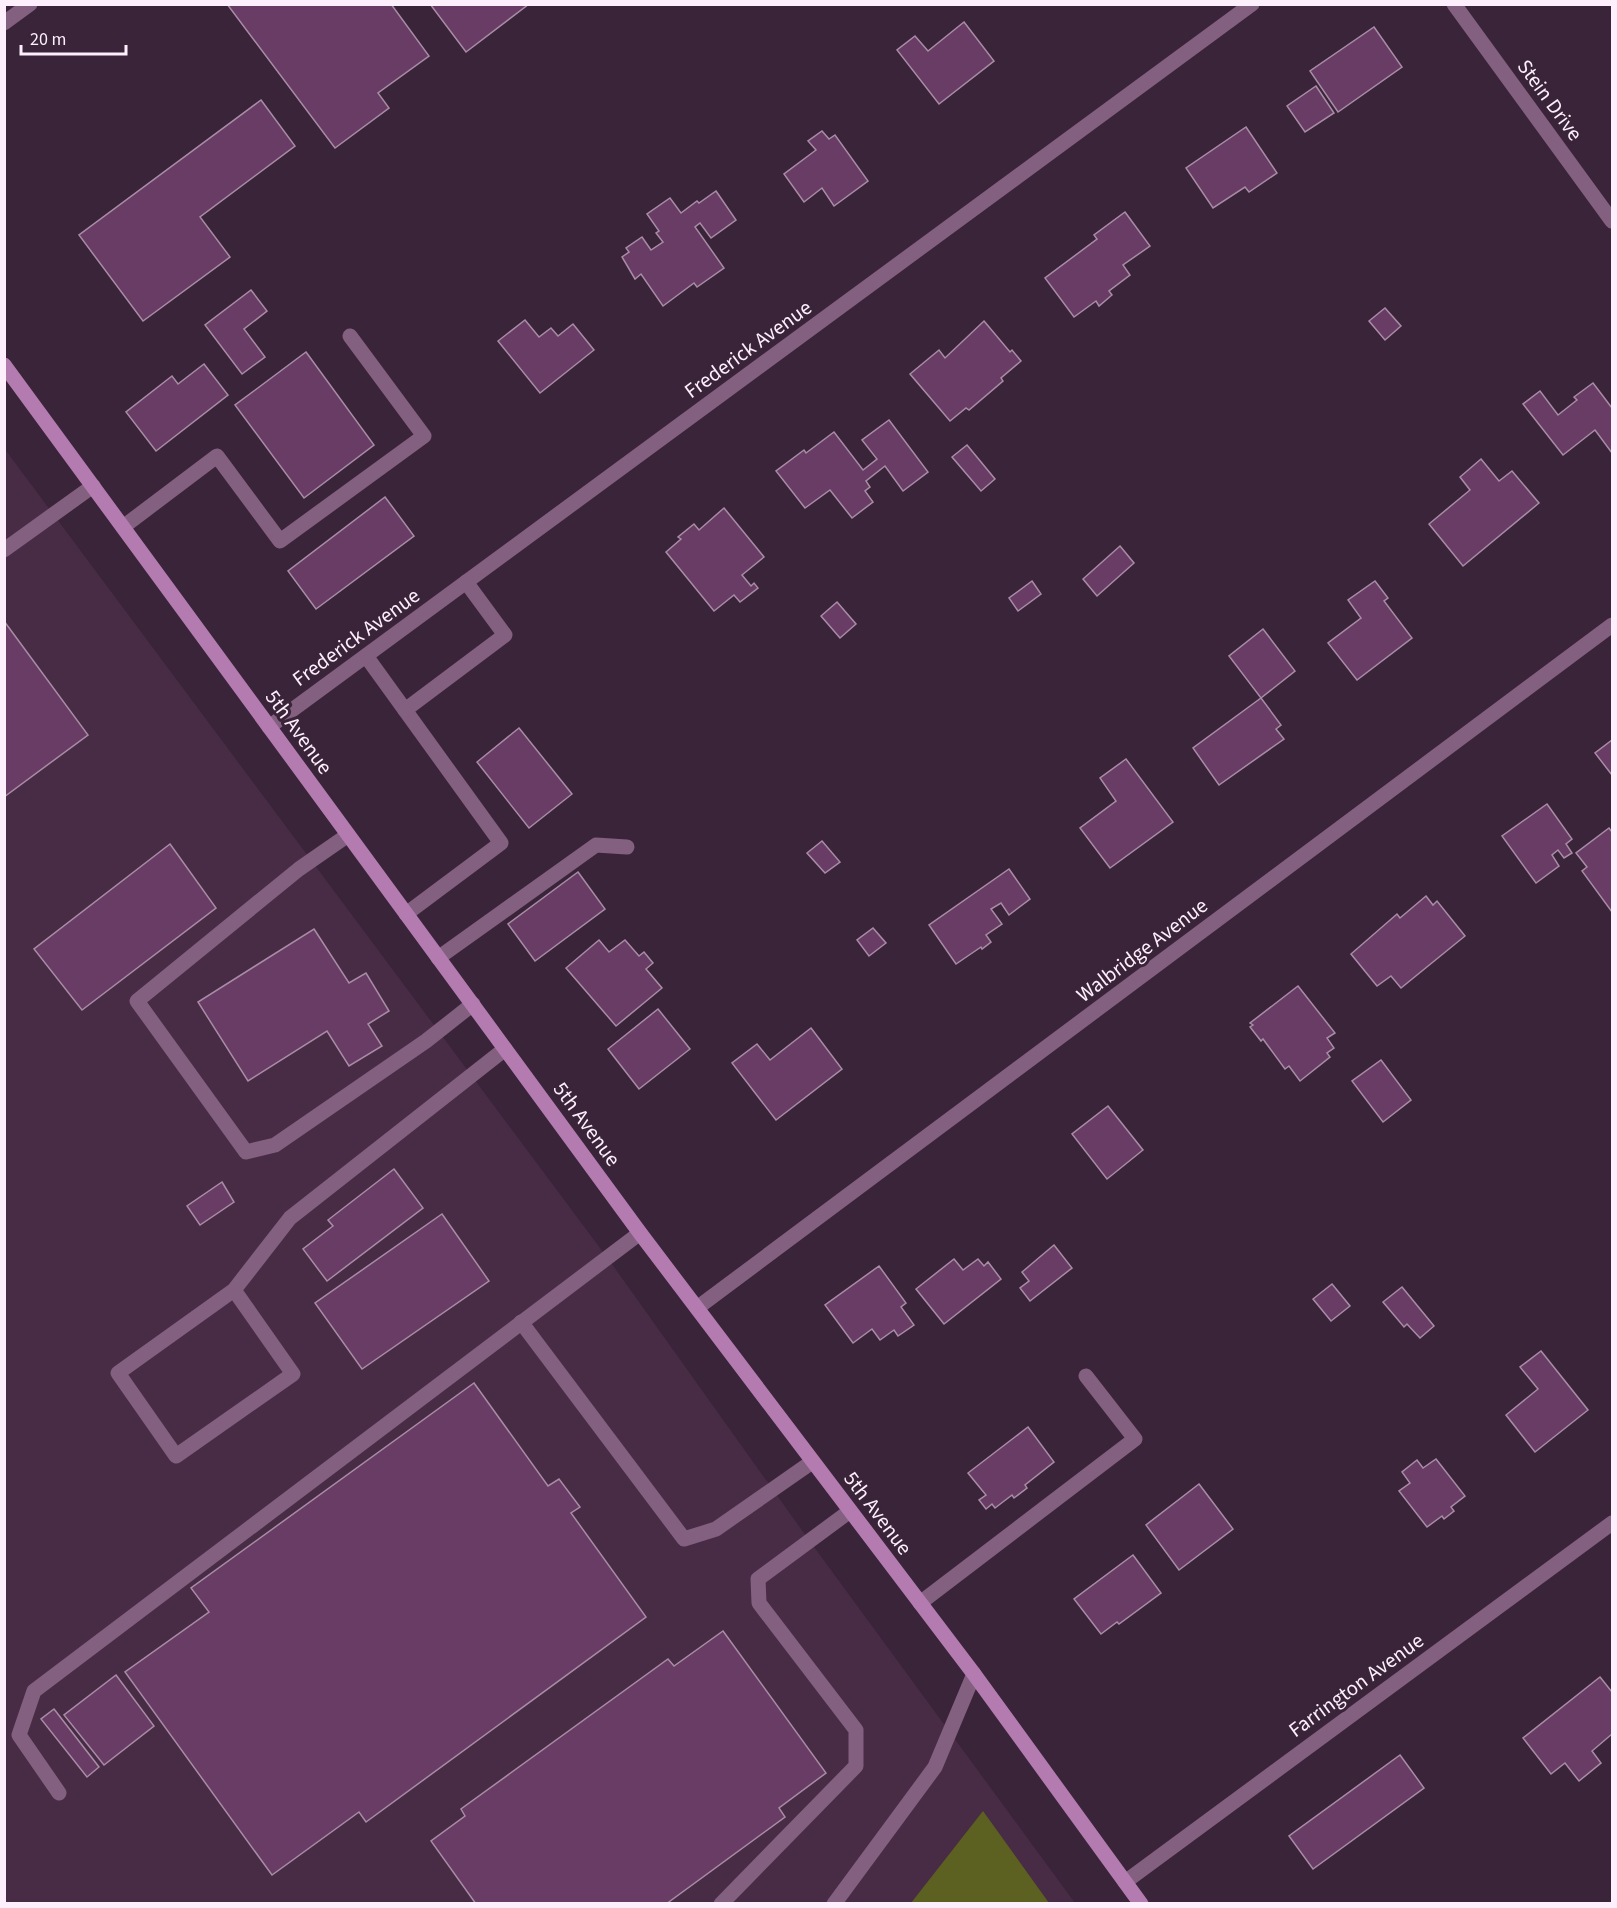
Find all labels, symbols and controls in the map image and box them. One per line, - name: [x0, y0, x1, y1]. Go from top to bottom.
- scale bar: [21, 18, 126, 56]
- text: 20 m: [30, 27, 66, 52]
- street label: Stein Drive: [1510, 53, 1590, 147]
- street label: Frederick Avenue: [678, 293, 818, 405]
- street label: Frederick Avenue: [286, 581, 426, 693]
- street label: 5th Avenue: [258, 684, 340, 780]
- street label: Walbridge Avenue: [1070, 891, 1214, 1009]
- street label: 5th Avenue: [546, 1076, 628, 1172]
- street label: 5th Avenue: [837, 1465, 919, 1561]
- street label: Farrington Avenue: [1282, 1626, 1430, 1744]

